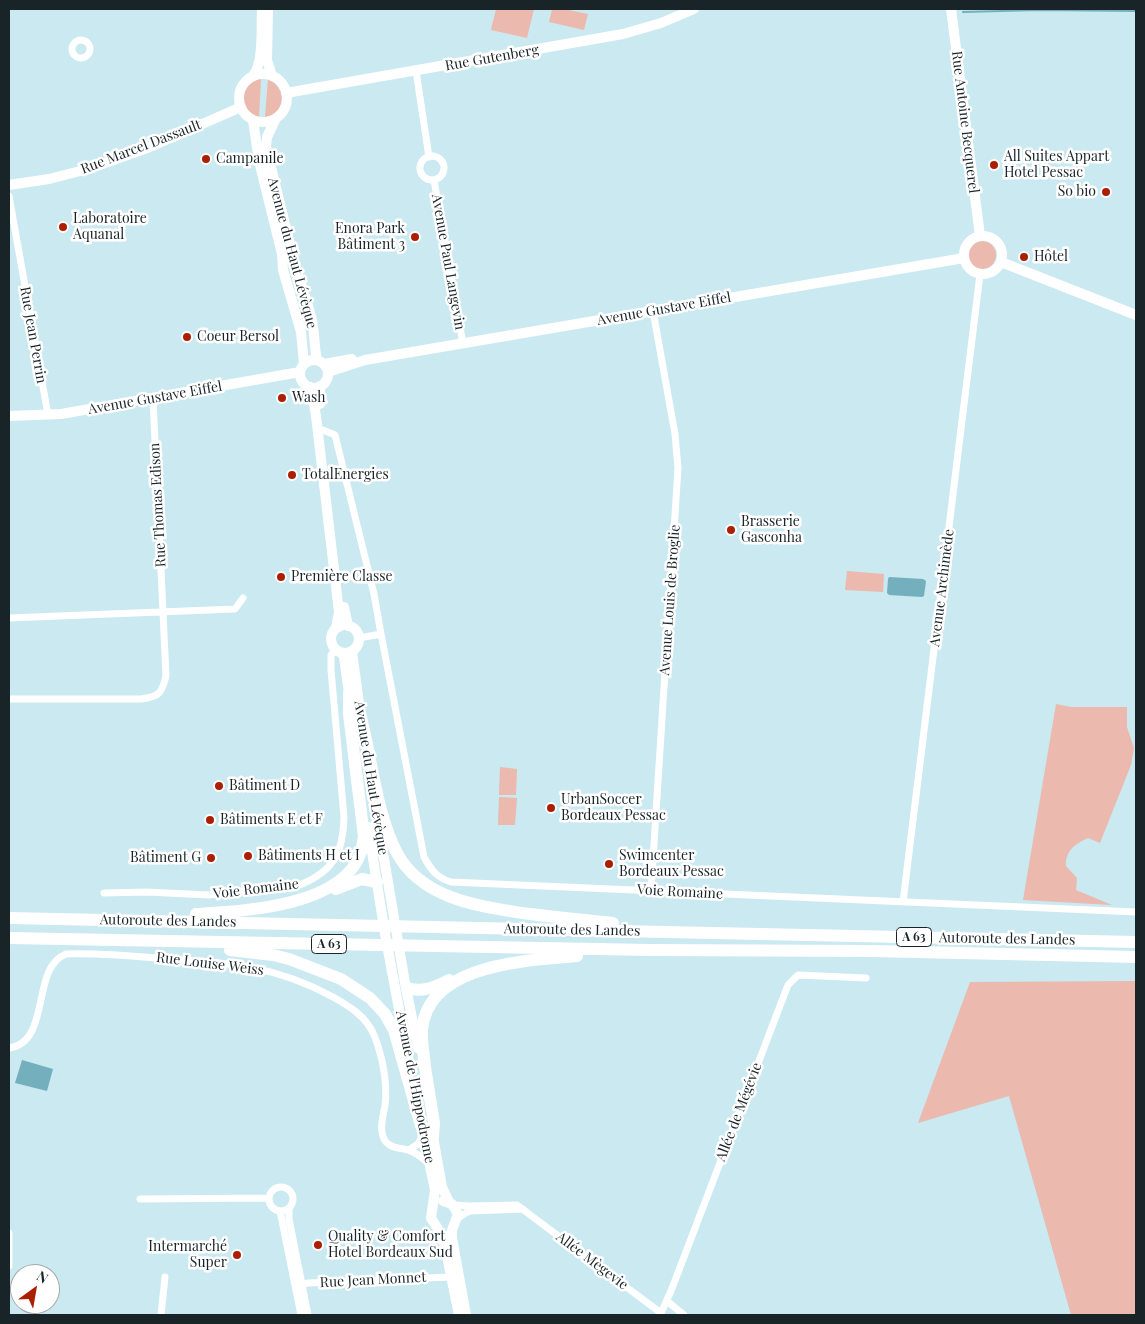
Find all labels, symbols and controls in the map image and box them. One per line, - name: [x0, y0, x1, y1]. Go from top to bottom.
- street label: Rue Gutenberg: [444, 42, 540, 74]
- street label: Rue Antoine Becquerel: [948, 50, 982, 194]
- street label: Rue Marcel Dassault: [78, 116, 204, 178]
- place label: All Suites Appart Hotel Pessac: [1004, 149, 1109, 182]
- place label: Campanile: [216, 151, 284, 167]
- marker: Campanile: [200, 153, 212, 165]
- marker: All Suites Appart Hotel Pessac: [988, 159, 1000, 171]
- street label: Avenue du Haut Lévèque: [264, 176, 320, 330]
- place label: So bio: [1058, 184, 1096, 200]
- marker: So bio: [1100, 186, 1112, 198]
- street label: Avenue Paul Langevin: [428, 193, 468, 331]
- place label: Laboratoire Aquanal: [73, 211, 147, 243]
- marker: Laboratoire Aquanal: [57, 221, 69, 233]
- place label: Enora Park Bâtiment 3: [335, 221, 405, 253]
- marker: Enora Park Bâtiment 3: [409, 231, 421, 243]
- place label: Hôtel: [1034, 249, 1068, 265]
- marker: Hôtel: [1018, 251, 1030, 263]
- street label: Rue Jean Perrin: [16, 285, 50, 385]
- street label: Avenue Gustave Eiffel: [596, 289, 732, 329]
- place label: Coeur Bersol: [197, 329, 279, 345]
- marker: Coeur Bersol: [181, 331, 193, 343]
- street label: Avenue Gustave Eiffel: [87, 378, 223, 418]
- place label: Wash: [292, 390, 325, 406]
- marker: Wash: [276, 392, 288, 404]
- street label: Rue Thomas Edison: [146, 442, 170, 568]
- place label: TotalEnergies: [302, 467, 389, 483]
- marker: TotalEnergies: [286, 469, 298, 481]
- place label: Brasserie Gasconha: [741, 514, 802, 546]
- street label: Avenue Louis de Broglie: [656, 524, 684, 676]
- marker: Brasserie Gasconha: [725, 524, 737, 536]
- street label: Avenue Archimède: [926, 528, 958, 648]
- place label: Première Classe: [291, 569, 393, 585]
- marker: Première Classe: [275, 571, 287, 583]
- street label: Avenue du Haut Lévèque: [351, 700, 391, 856]
- place label: Bâtiment D: [229, 778, 300, 794]
- marker: Bâtiment D: [213, 780, 225, 792]
- place label: UrbanSoccer Bordeaux Pessac: [561, 792, 666, 824]
- marker: UrbanSoccer Bordeaux Pessac: [545, 802, 557, 814]
- place label: Bâtiments E et F: [220, 812, 323, 828]
- marker: Bâtiments E et F: [204, 814, 216, 826]
- place label: Bâtiments H et I: [258, 848, 360, 864]
- place label: Swimcenter Bordeaux Pessac: [619, 848, 724, 880]
- place label: Bâtiment G: [130, 850, 201, 866]
- marker: Bâtiments H et I: [242, 850, 254, 862]
- marker: Bâtiment G: [205, 852, 217, 864]
- marker: Swimcenter Bordeaux Pessac: [603, 858, 615, 870]
- street label: Voie Romaine: [212, 875, 300, 903]
- street label: Voie Romaine: [637, 881, 723, 903]
- street label: Autoroute des Landes: [100, 911, 236, 931]
- street label: Autoroute des Landes: [504, 920, 640, 940]
- road number: A 63: [896, 928, 932, 946]
- street label: Autoroute des Landes: [939, 929, 1075, 949]
- road number: A 63: [312, 934, 346, 954]
- street label: Rue Louise Weiss: [155, 949, 265, 979]
- street label: Avenue de l'Hippodrome: [392, 1009, 438, 1165]
- street label: Allée de Mégévie: [712, 1060, 766, 1164]
- place label: Quality & Comfort Hotel Bordeaux Sud: [328, 1229, 453, 1262]
- street label: Allée Mègevie: [553, 1229, 631, 1293]
- place label: Intermarché Super: [148, 1239, 227, 1272]
- marker: Quality & Comfort Hotel Bordeaux Sud: [312, 1239, 324, 1251]
- marker: Intermarché Super: [231, 1249, 243, 1261]
- north arrow: [10, 1264, 60, 1314]
- text: N: [33, 1266, 52, 1287]
- street label: Rue Jean Monnet: [319, 1269, 427, 1291]

